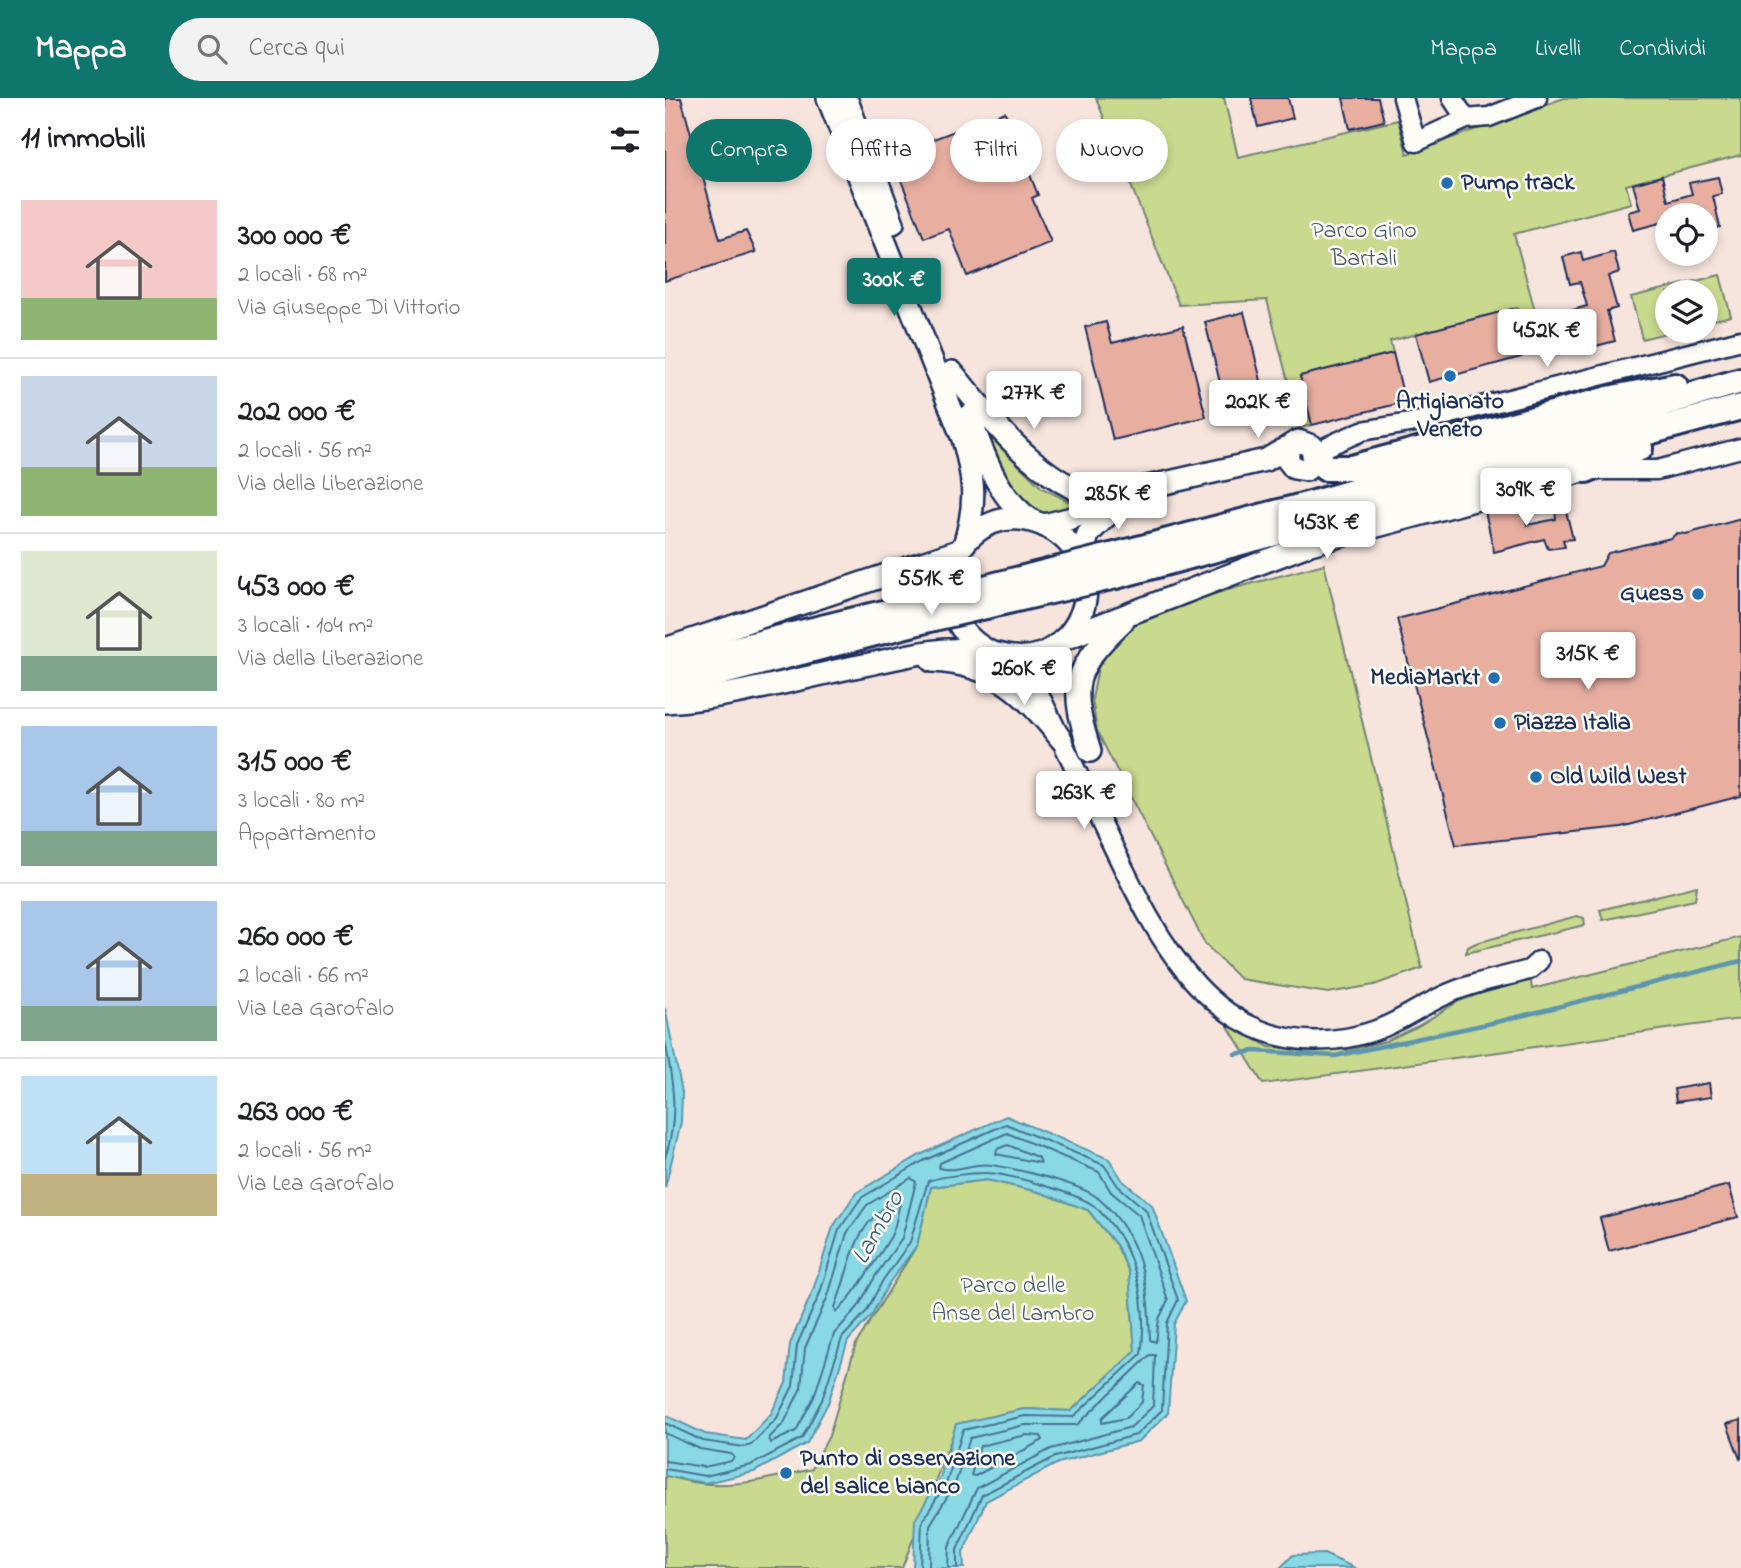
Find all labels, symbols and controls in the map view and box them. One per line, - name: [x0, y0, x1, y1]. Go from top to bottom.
- search box: [169, 18, 659, 81]
- text: Mappa: [35, 25, 127, 73]
- icon: search: [193, 30, 231, 68]
- text: Cerca qui: [249, 30, 345, 68]
- text: Mappa: [1430, 32, 1497, 67]
- text: Livelli: [1535, 32, 1581, 67]
- text: Condividi: [1619, 32, 1706, 67]
- text: 11 immobili: [21, 118, 146, 162]
- chip: Compra: [686, 119, 812, 182]
- chip: Affitta: [826, 119, 936, 182]
- chip: Filtri: [950, 119, 1042, 182]
- chip: Nuovo: [1056, 119, 1168, 182]
- icon: filters: [606, 121, 644, 159]
- place label: Pump track: [1461, 166, 1575, 201]
- marker: Pump track: [1439, 175, 1455, 191]
- map controls: [1655, 203, 1718, 343]
- button: locate: [1655, 203, 1718, 266]
- park label: Parco Gino Bartali: [1311, 214, 1417, 277]
- text: 300 000 €: [238, 215, 351, 259]
- icon: home: [77, 228, 161, 312]
- pin: 300K €: [837, 258, 951, 318]
- text: 2 locali · 68 m²: [238, 259, 367, 292]
- text: 300K €: [863, 264, 925, 297]
- button: layers: [1655, 280, 1718, 343]
- text: Via Giuseppe Di Vittorio: [238, 292, 461, 325]
- pin: 452K €: [1490, 310, 1604, 369]
- text: 452K €: [1514, 315, 1581, 348]
- marker: Artigianato Veneto: [1442, 368, 1458, 384]
- pin: 277K €: [977, 372, 1091, 431]
- text: 277K €: [1002, 377, 1066, 410]
- pin: 202K €: [1201, 380, 1315, 440]
- place label: Artigianato Veneto: [1396, 385, 1504, 448]
- text: 202K €: [1225, 386, 1291, 419]
- text: 202 000 €: [238, 391, 356, 435]
- icon: home: [77, 404, 161, 488]
- text: 2 locali · 56 m²: [238, 435, 372, 468]
- text: Via della Liberazione: [238, 468, 423, 501]
- pin: 309K €: [1469, 468, 1583, 528]
- pin: 285K €: [1061, 472, 1175, 532]
- text: 309K €: [1496, 474, 1556, 507]
- text: 285K €: [1085, 478, 1151, 511]
- pin: 453K €: [1270, 502, 1384, 561]
- text: 453K €: [1294, 507, 1360, 540]
- pin: 551K €: [874, 558, 988, 617]
- text: 551K €: [898, 563, 964, 596]
- text: 453 000 €: [238, 566, 355, 610]
- place label: Guess: [1620, 577, 1684, 612]
- icon: home: [77, 579, 161, 663]
- marker: Guess: [1690, 586, 1706, 602]
- text: 3 locali · 104 m²: [238, 610, 373, 643]
- pin: 315K €: [1531, 632, 1645, 692]
- text: 315K €: [1557, 638, 1619, 671]
- text: Via della Liberazione: [238, 643, 423, 676]
- pin: 260K €: [967, 648, 1081, 707]
- text: 260K €: [992, 653, 1056, 686]
- place label: MediaMarkt: [1370, 661, 1481, 696]
- marker: MediaMarkt: [1486, 670, 1502, 686]
- place label: Piazza Italia: [1514, 706, 1631, 741]
- marker: Piazza Italia: [1492, 715, 1508, 731]
- text: 315 000 €: [238, 741, 352, 785]
- icon: home: [77, 754, 161, 838]
- place label: Old Wild West: [1550, 760, 1687, 795]
- marker: Old Wild West: [1528, 769, 1544, 785]
- pin: 263K €: [1027, 772, 1141, 831]
- text: 263K €: [1052, 777, 1116, 810]
- text: 3 locali · 80 m²: [238, 785, 365, 818]
- text: Appartamento: [238, 818, 376, 851]
- text: 260 000 €: [238, 916, 354, 960]
- icon: home: [77, 929, 161, 1013]
- text: 2 locali · 66 m²: [238, 960, 369, 993]
- text: Via Lea Garofalo: [238, 993, 394, 1026]
- text: 263 000 €: [238, 1091, 353, 1135]
- icon: home: [77, 1104, 161, 1188]
- text: 2 locali · 56 m²: [238, 1135, 372, 1168]
- text: Via Lea Garofalo: [238, 1168, 394, 1201]
- water label: Lambro: [843, 1183, 916, 1272]
- park label: Parco delle Anse del Lambro: [932, 1269, 1094, 1332]
- place label: Punto di osservazione del salice bianco: [800, 1442, 1016, 1505]
- marker: Punto di osservazione del salice bianco: [778, 1465, 794, 1481]

